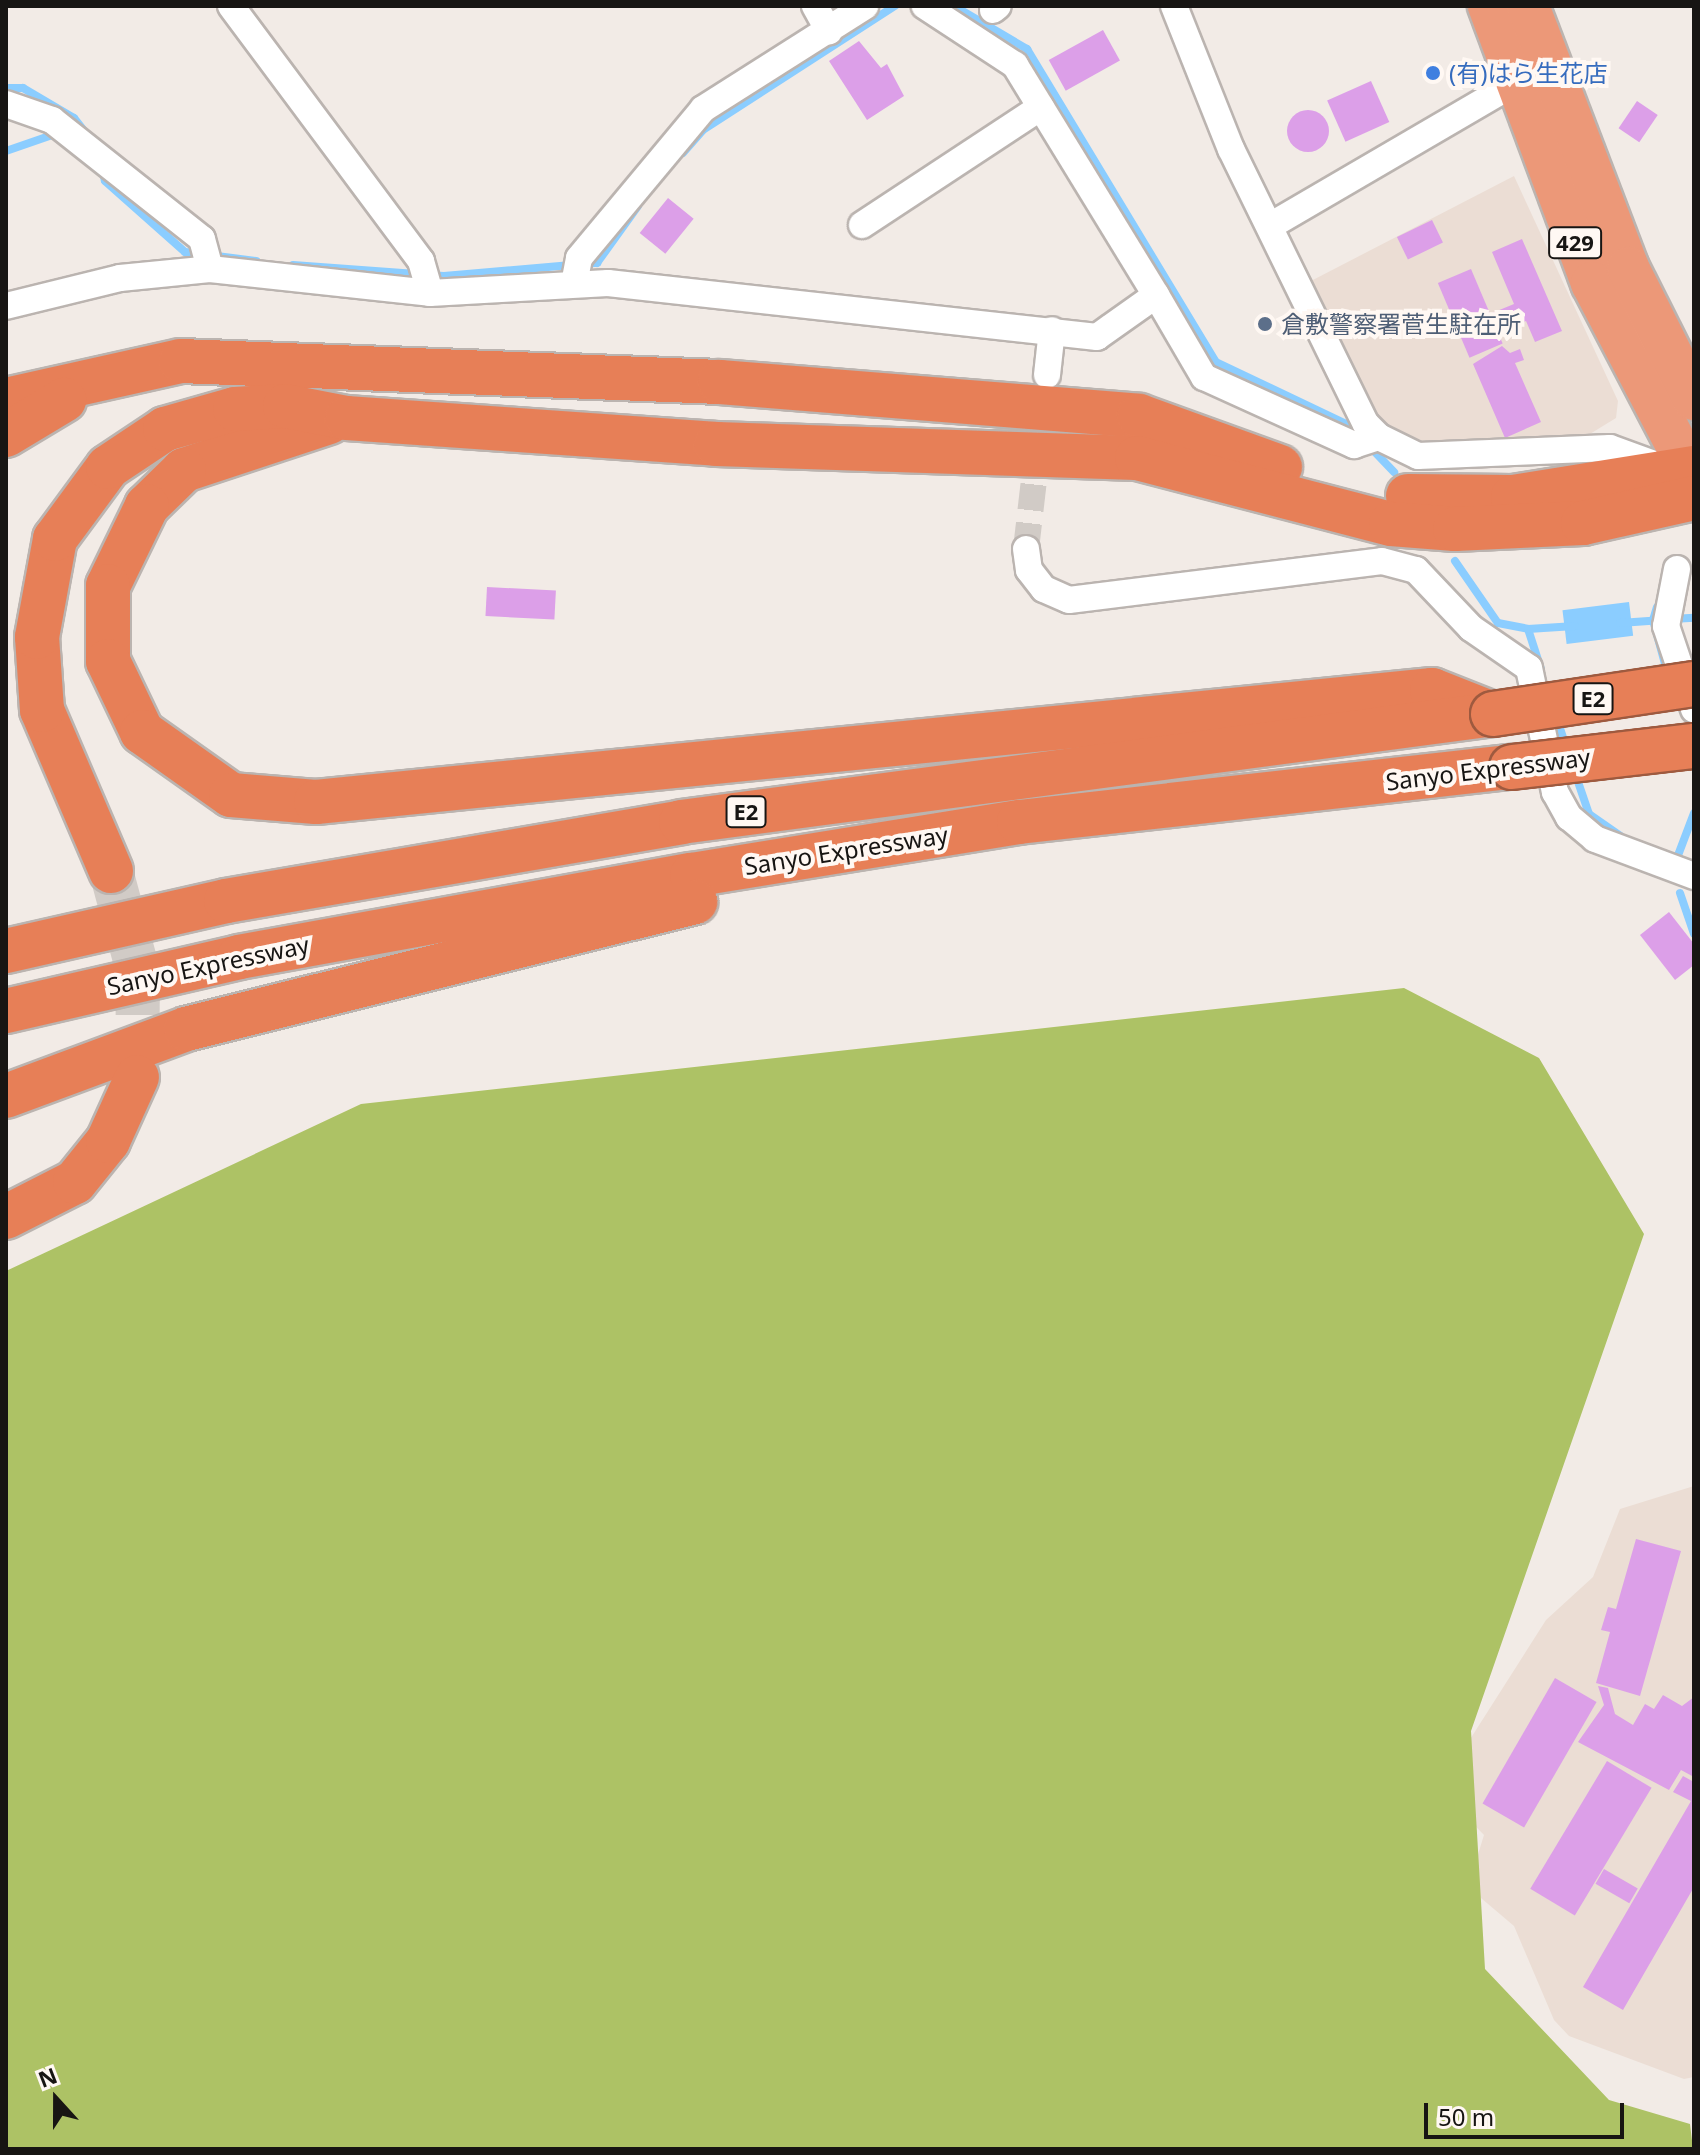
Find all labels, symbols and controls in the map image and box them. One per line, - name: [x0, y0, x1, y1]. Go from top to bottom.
- place label: (有)はら生花店: [1449, 59, 1607, 87]
- marker: (有)はら生花店: [1424, 64, 1442, 82]
- road number: 429: [1547, 225, 1603, 261]
- place label: 倉敷警察署菅生駐在所: [1281, 310, 1521, 338]
- marker: 倉敷警察署菅生駐在所: [1256, 315, 1274, 333]
- road number: E2: [1571, 681, 1615, 717]
- street label: Sanyo Expressway: [1384, 742, 1592, 796]
- road number: E2: [724, 794, 768, 830]
- street label: Sanyo Expressway: [742, 820, 950, 880]
- street label: Sanyo Expressway: [104, 930, 312, 1000]
- north arrow: [16, 2059, 96, 2139]
- text: N: [34, 2059, 61, 2094]
- scale bar: [1428, 2087, 1628, 2137]
- text: 50 m: [1438, 2100, 1494, 2133]

